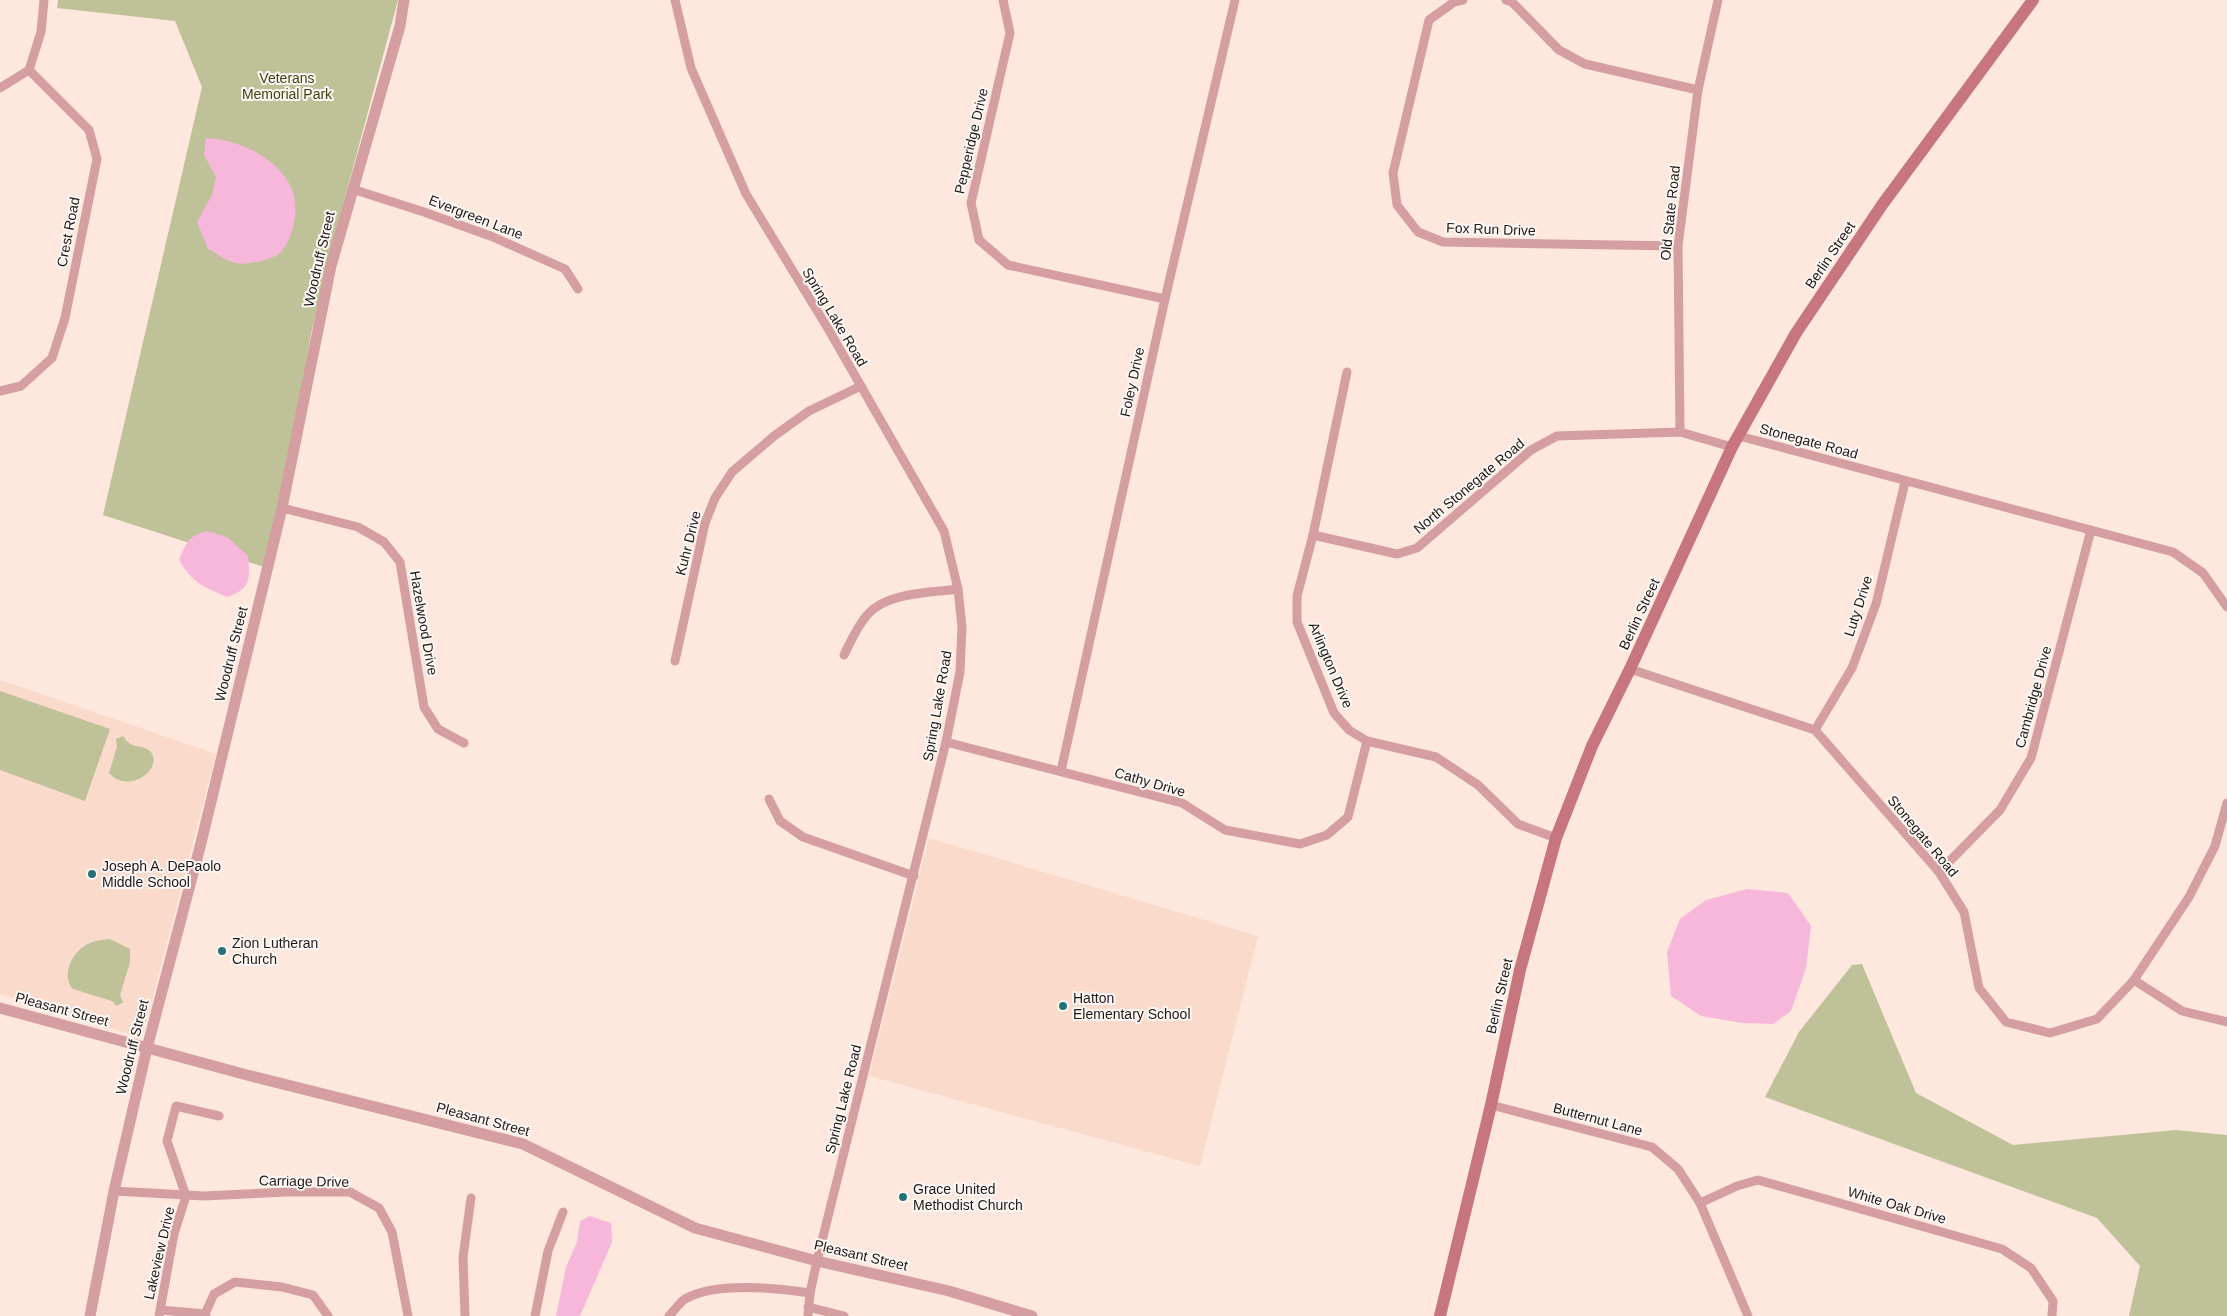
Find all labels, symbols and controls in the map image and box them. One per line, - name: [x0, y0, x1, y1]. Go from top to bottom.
- park label: Veterans Memorial Park: [242, 70, 333, 102]
- street label: Pepperidge Drive: [951, 86, 991, 195]
- street label: Old State Road: [1657, 165, 1683, 261]
- street label: Evergreen Lane: [427, 192, 526, 242]
- street label: Crest Road: [53, 196, 83, 268]
- street label: Woodruff Street: [300, 210, 338, 308]
- street label: Fox Run Drive: [1446, 219, 1536, 239]
- street label: Berlin Street: [1802, 219, 1858, 291]
- street label: Spring Lake Road: [799, 265, 871, 369]
- street label: Foley Drive: [1117, 346, 1147, 418]
- street label: Stonegate Road: [1758, 420, 1860, 462]
- street label: North Stonegate Road: [1410, 435, 1528, 537]
- street label: Kuhr Drive: [672, 509, 704, 577]
- street label: Hazelwood Drive: [407, 570, 441, 677]
- street label: Luty Drive: [1841, 573, 1875, 638]
- street label: Berlin Street: [1615, 576, 1663, 652]
- street label: Woodruff Street: [211, 605, 251, 703]
- street label: Arlington Drive: [1306, 620, 1356, 711]
- street label: Cambridge Drive: [2012, 644, 2054, 750]
- street label: Spring Lake Road: [919, 649, 955, 763]
- street label: Cathy Drive: [1113, 764, 1188, 800]
- street label: Stonegate Road: [1884, 792, 1962, 880]
- place label: Joseph A. DePaolo Middle School: [102, 858, 221, 890]
- marker: Joseph A. DePaolo Middle School: [86, 868, 98, 880]
- place label: Zion Lutheran Church: [232, 935, 318, 967]
- marker: Zion Lutheran Church: [216, 945, 228, 957]
- street label: Berlin Street: [1483, 957, 1515, 1035]
- street label: Pleasant Street: [14, 989, 110, 1029]
- place label: Hatton Elementary School: [1073, 990, 1191, 1022]
- street label: Woodruff Street: [112, 998, 152, 1096]
- marker: Hatton Elementary School: [1057, 1000, 1069, 1012]
- street label: Spring Lake Road: [822, 1043, 864, 1155]
- street label: Pleasant Street: [435, 1099, 531, 1139]
- street label: Butternut Lane: [1552, 1099, 1645, 1139]
- street label: Carriage Drive: [259, 1172, 349, 1190]
- place label: Grace United Methodist Church: [913, 1181, 1023, 1213]
- street label: White Oak Drive: [1846, 1183, 1948, 1227]
- marker: Grace United Methodist Church: [897, 1191, 909, 1203]
- street label: Lakeview Drive: [141, 1205, 178, 1301]
- street label: Pleasant Street: [813, 1236, 910, 1274]

